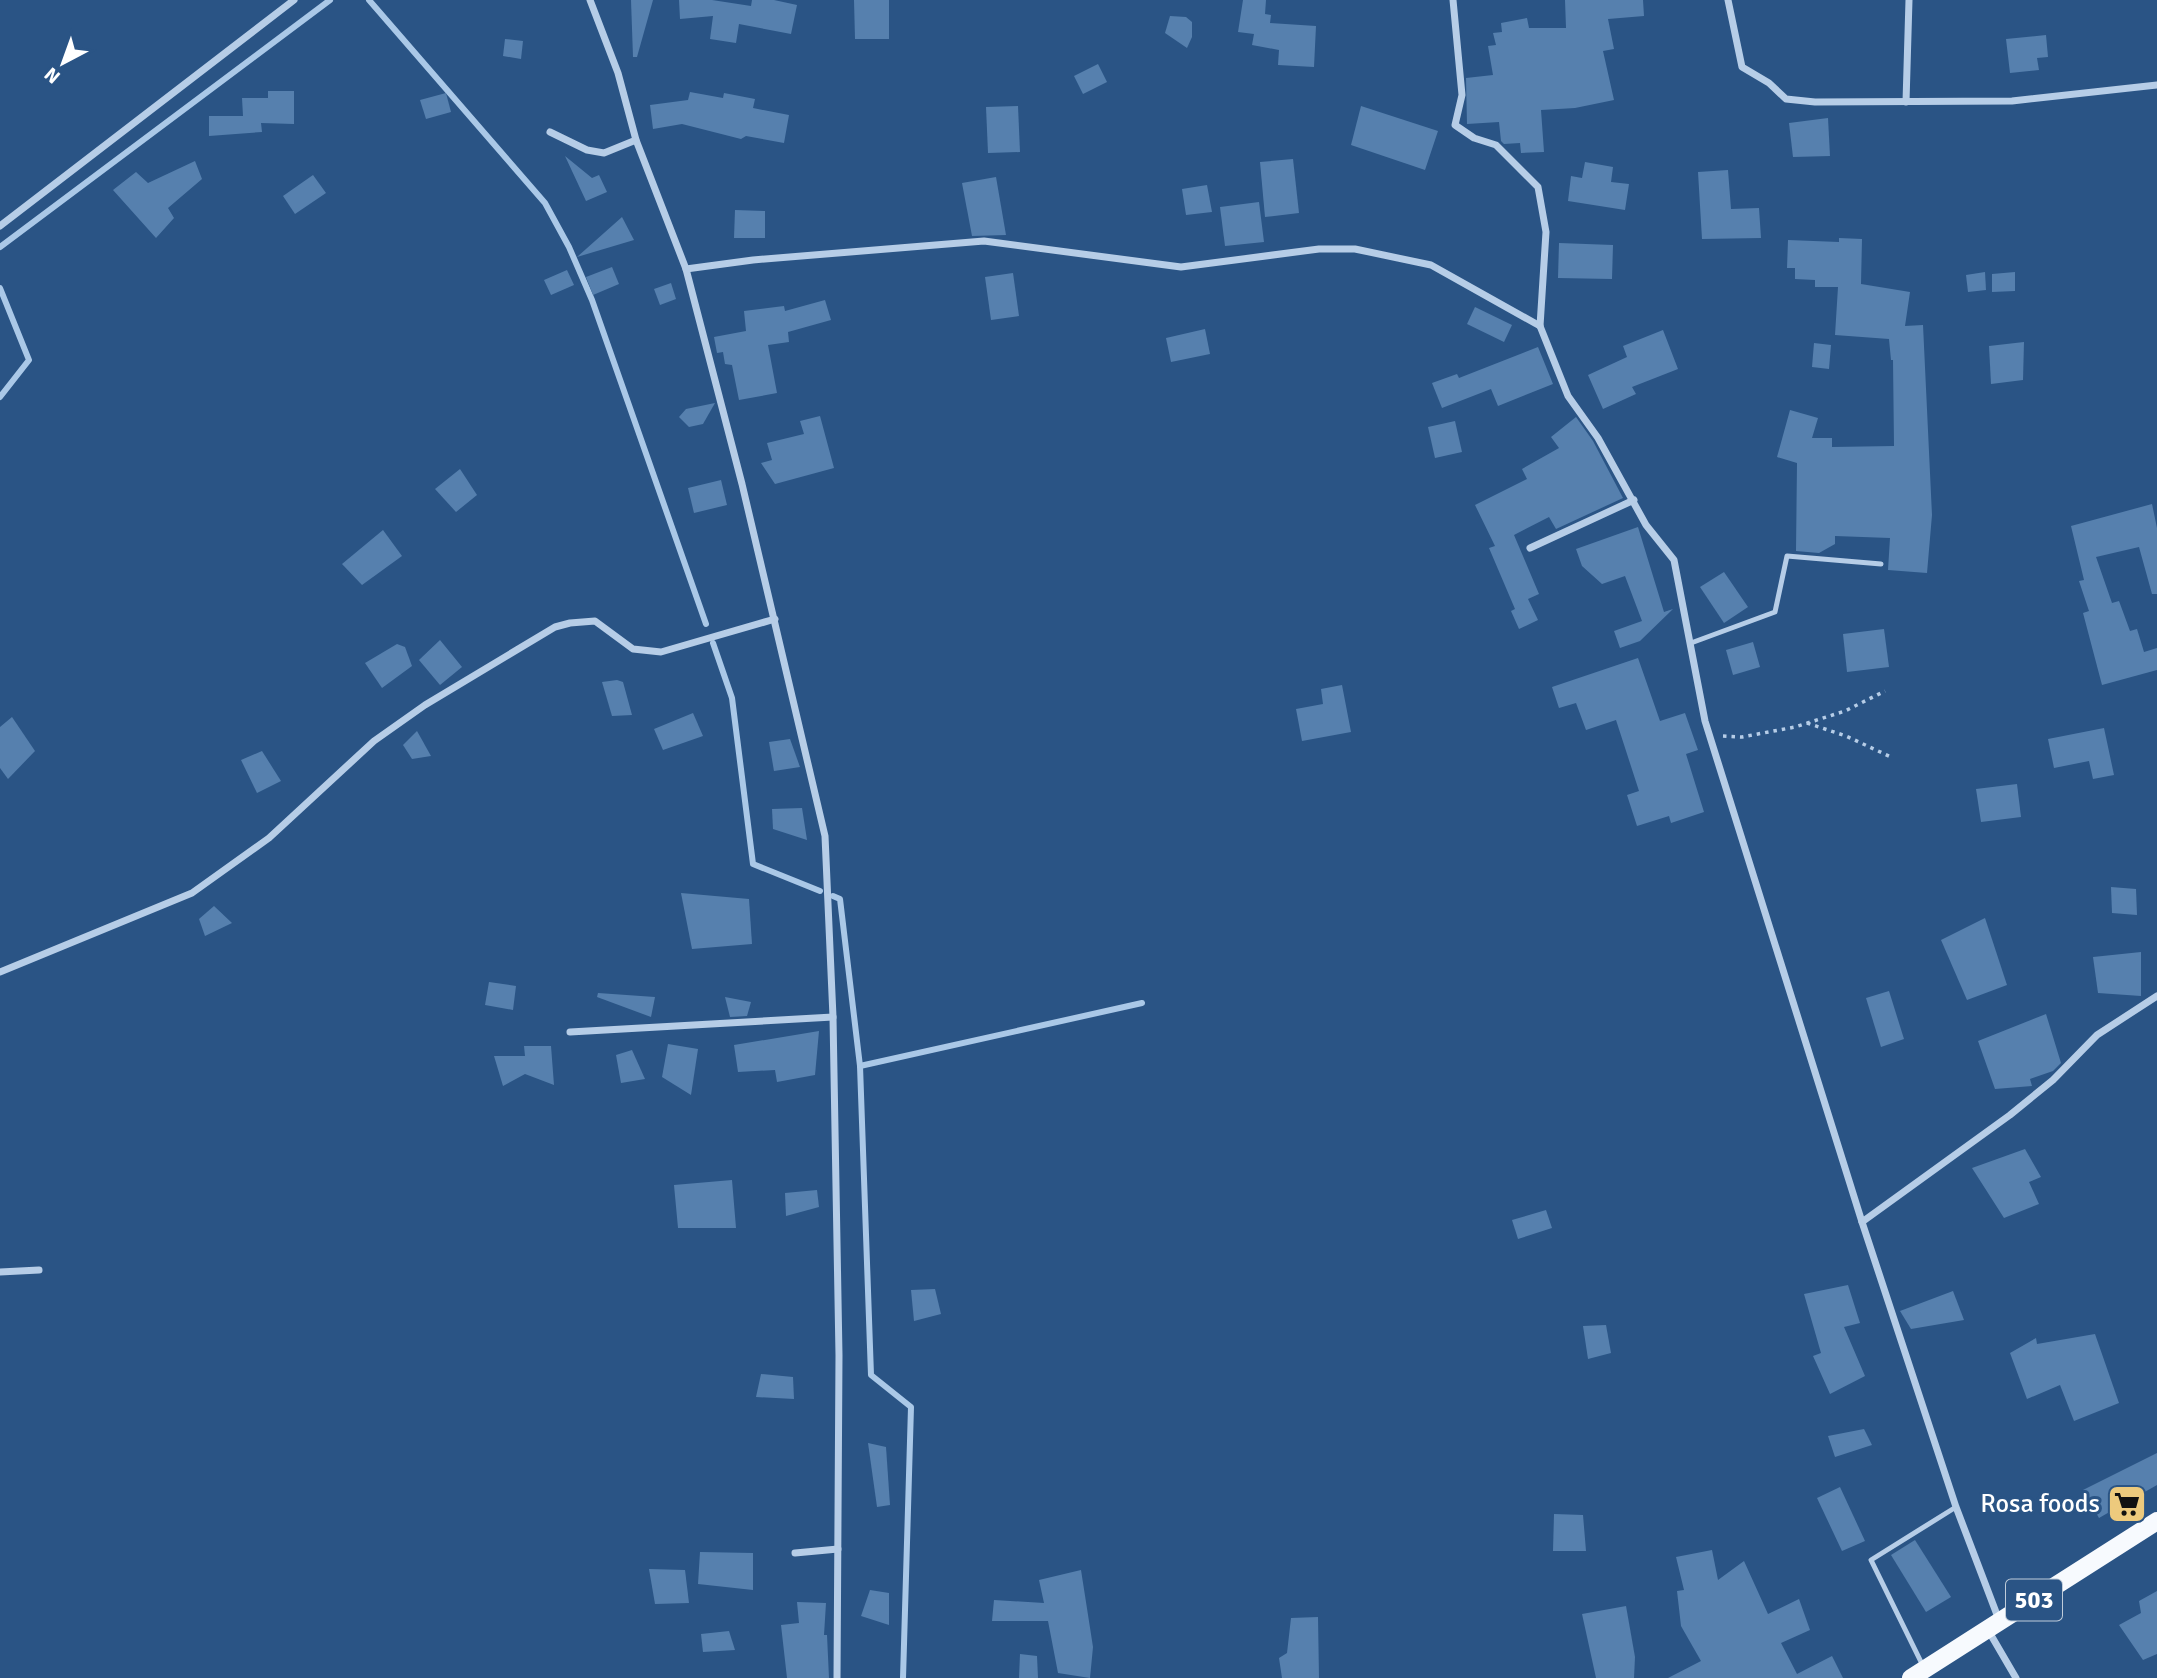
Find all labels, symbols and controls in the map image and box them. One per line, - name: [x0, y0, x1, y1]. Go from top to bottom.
- north arrow: [28, 28, 98, 98]
- text: N: [40, 62, 65, 88]
- supermarket icon: Rosa foods: [2106, 1483, 2148, 1525]
- place label: Rosa foods: [1980, 1488, 2100, 1520]
- road number: 503: [2006, 1580, 2062, 1620]

